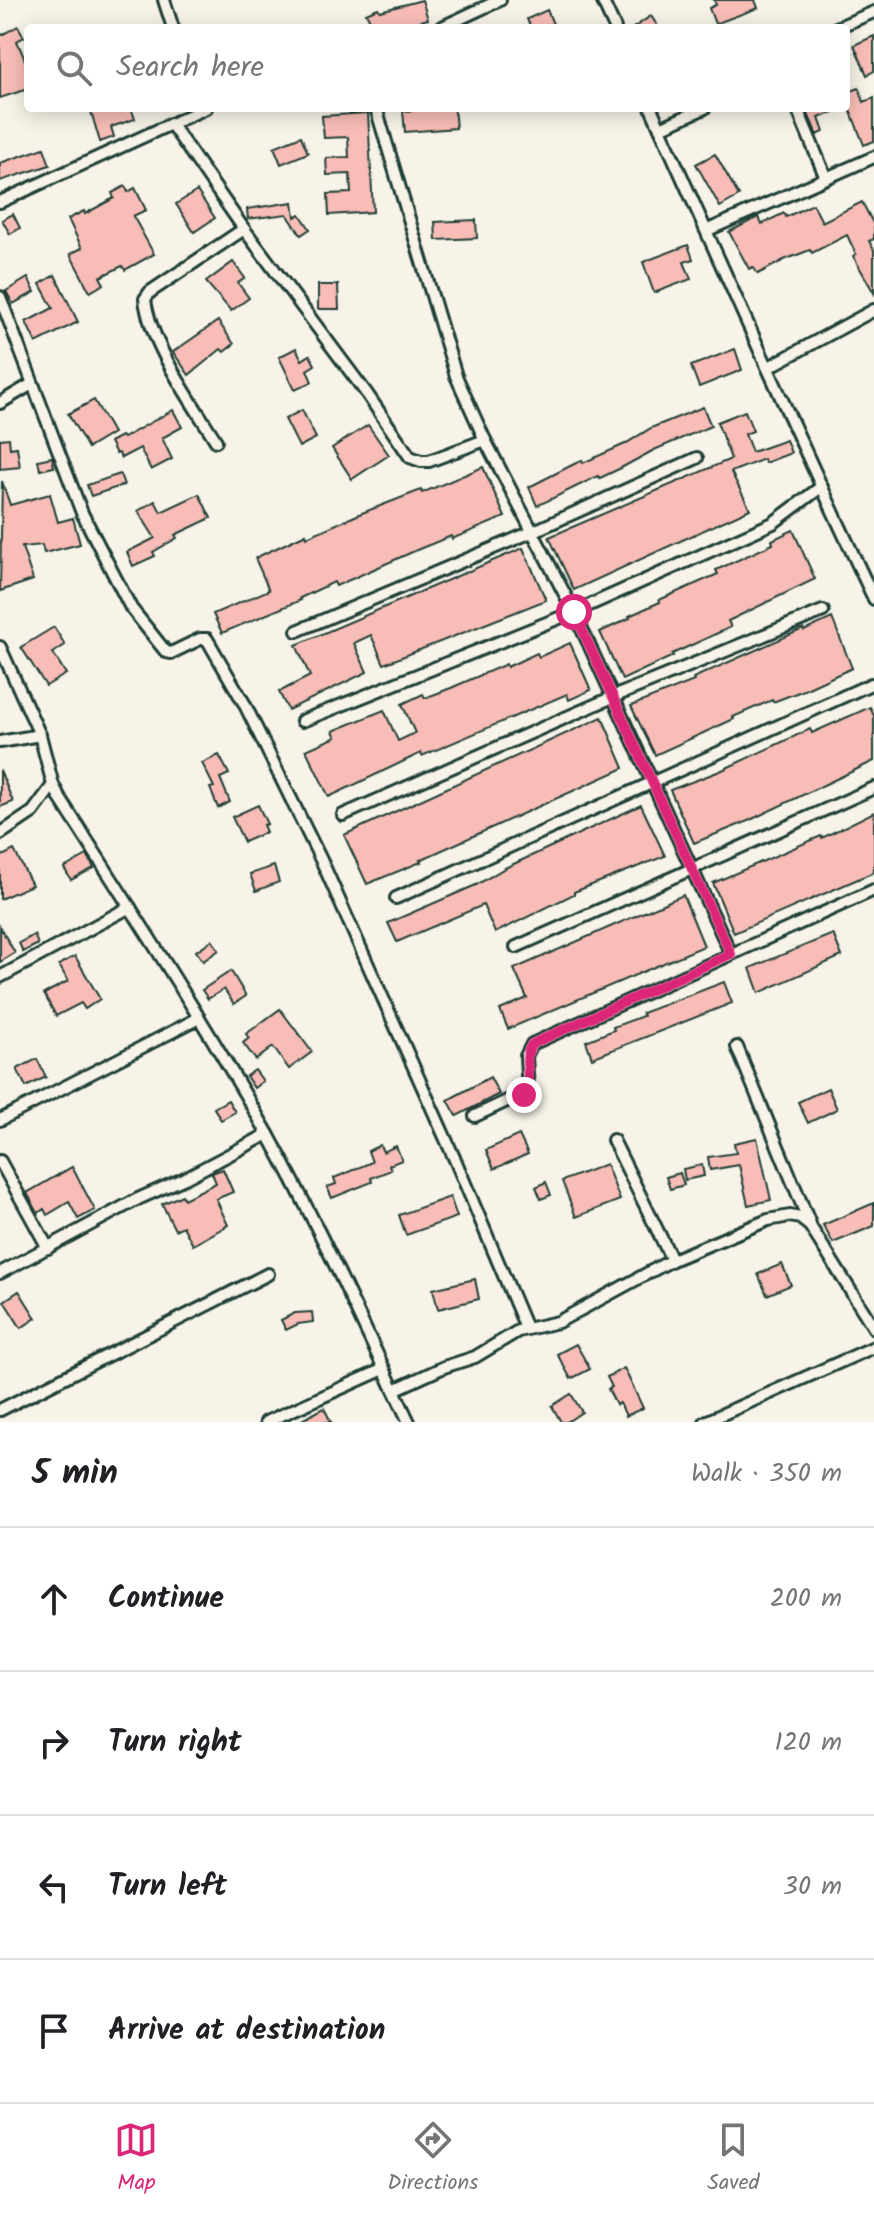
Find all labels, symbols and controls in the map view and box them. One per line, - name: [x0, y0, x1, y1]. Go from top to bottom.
- search box: [24, 24, 850, 112]
- text: Search here: [116, 44, 264, 92]
- icon: search: [52, 46, 96, 90]
- route start: [556, 594, 592, 630]
- route end: [506, 1077, 542, 1113]
- text: 5 min: [32, 1447, 118, 1501]
- text: Walk · 350 m: [691, 1453, 842, 1495]
- text: Continue: [108, 1575, 224, 1623]
- icon: ahead: [32, 1577, 76, 1621]
- text: 200 m: [770, 1578, 842, 1620]
- text: Turn right: [108, 1719, 241, 1767]
- icon: right: [32, 1721, 76, 1765]
- text: 120 m: [775, 1722, 842, 1764]
- text: Turn left: [108, 1863, 227, 1911]
- icon: left: [32, 1865, 76, 1909]
- text: 30 m: [783, 1866, 842, 1908]
- text: Arrive at destination: [108, 2007, 385, 2055]
- icon: arrive: [32, 2009, 76, 2053]
- tab: Map: [114, 2118, 158, 2201]
- tab: Directions: [387, 2118, 479, 2201]
- tab: Saved: [707, 2118, 760, 2201]

